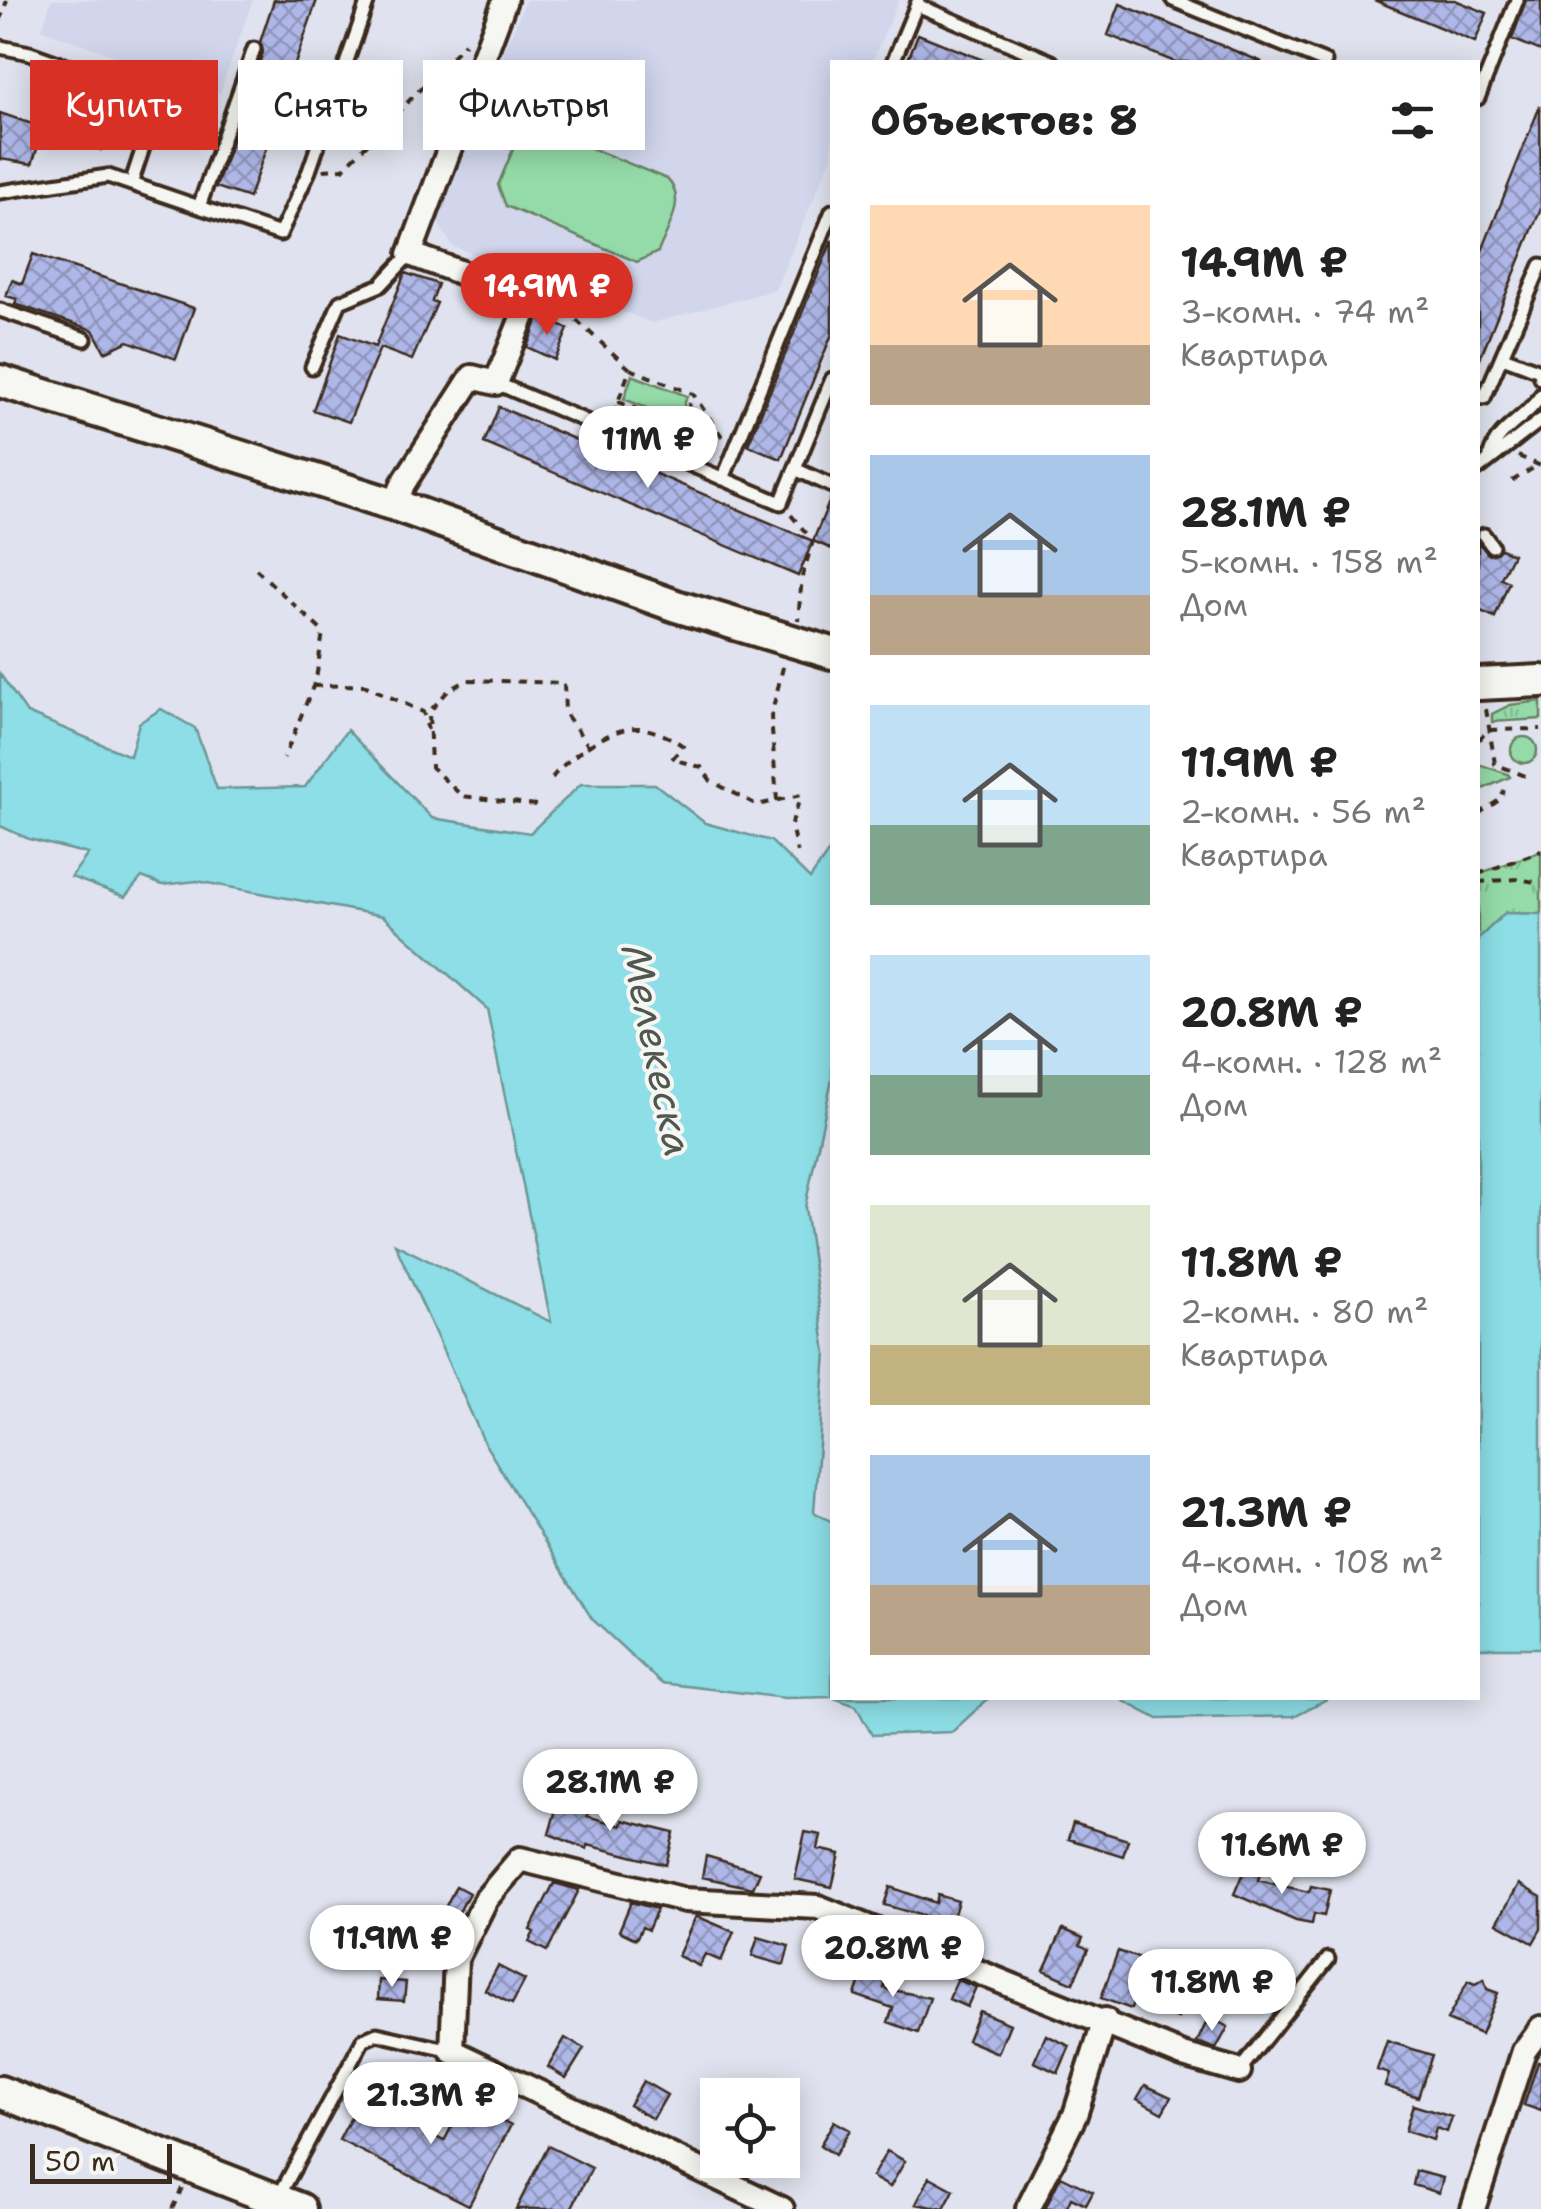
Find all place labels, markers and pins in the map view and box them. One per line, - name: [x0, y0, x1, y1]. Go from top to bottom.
- pin: 14.9M ₽: [455, 253, 639, 338]
- pin: 11M ₽: [578, 406, 718, 491]
- pin: 28.1M ₽: [518, 1749, 702, 1834]
- pin: 11.6M ₽: [1190, 1812, 1374, 1897]
- pin: 11.9M ₽: [300, 1905, 484, 1990]
- pin: 20.8M ₽: [801, 1915, 985, 2000]
- pin: 11.8M ₽: [1120, 1949, 1304, 2034]
- pin: 21.3M ₽: [339, 2062, 523, 2147]

